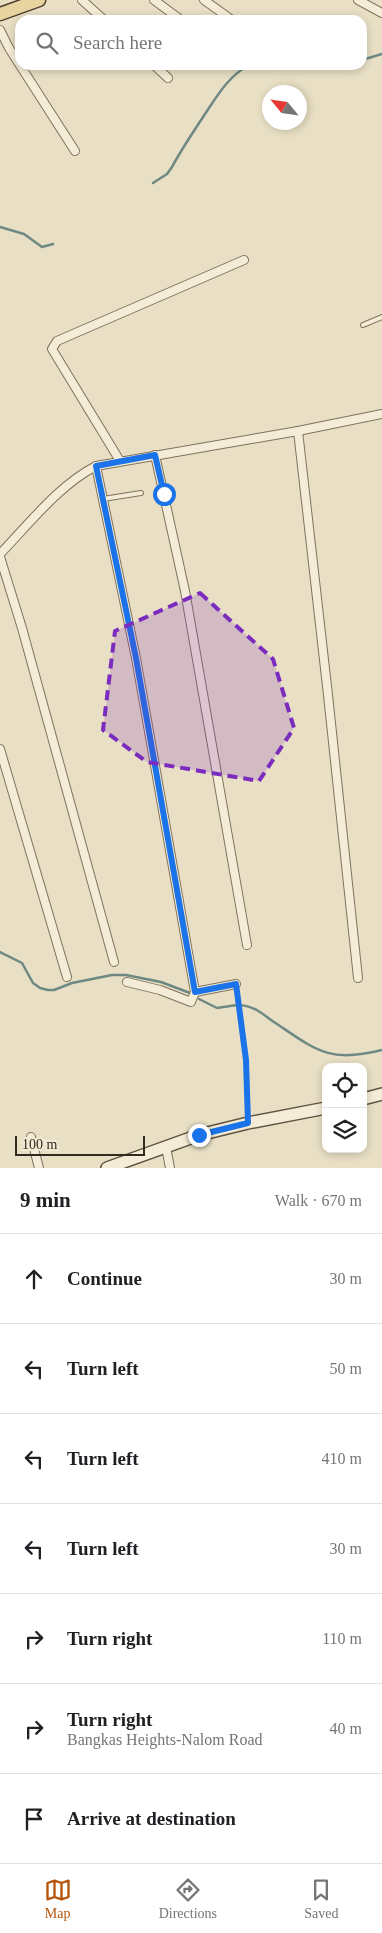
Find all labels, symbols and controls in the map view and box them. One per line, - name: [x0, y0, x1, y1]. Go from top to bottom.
- search box: [15, 15, 367, 70]
- icon: search: [33, 29, 61, 57]
- text: Search here: [73, 32, 162, 53]
- north arrow: [262, 85, 307, 130]
- route start: [153, 483, 176, 506]
- map controls: [322, 1063, 367, 1153]
- button: locate: [322, 1063, 367, 1108]
- button: layers: [322, 1108, 367, 1153]
- route end: [188, 1124, 211, 1147]
- scale bar: [15, 1133, 145, 1156]
- text: 100 m: [22, 1137, 57, 1152]
- text: 9 min: [20, 1188, 71, 1212]
- text: Walk · 670 m: [275, 1192, 362, 1209]
- icon: ahead: [20, 1265, 48, 1293]
- text: Continue: [67, 1268, 142, 1289]
- text: 30 m: [330, 1270, 362, 1287]
- icon: left: [20, 1355, 48, 1383]
- text: Turn left: [67, 1358, 139, 1379]
- text: 50 m: [330, 1360, 362, 1377]
- icon: left: [20, 1445, 48, 1473]
- text: Turn left: [67, 1448, 139, 1469]
- text: 410 m: [322, 1450, 362, 1467]
- icon: left: [20, 1535, 48, 1563]
- text: Turn left: [67, 1538, 139, 1559]
- text: 30 m: [330, 1540, 362, 1557]
- icon: right: [20, 1625, 48, 1653]
- text: Turn right: [67, 1628, 152, 1649]
- text: 110 m: [322, 1630, 362, 1647]
- text: Turn right: [67, 1709, 152, 1730]
- icon: right: [20, 1715, 48, 1743]
- text: 40 m: [330, 1720, 362, 1737]
- text: Bangkas Heights-Nalom Road: [67, 1731, 263, 1748]
- icon: arrive: [20, 1805, 48, 1833]
- text: Arrive at destination: [67, 1808, 236, 1829]
- tab: Map: [44, 1876, 72, 1922]
- tab: Directions: [159, 1876, 217, 1922]
- tab: Saved: [304, 1876, 338, 1922]

